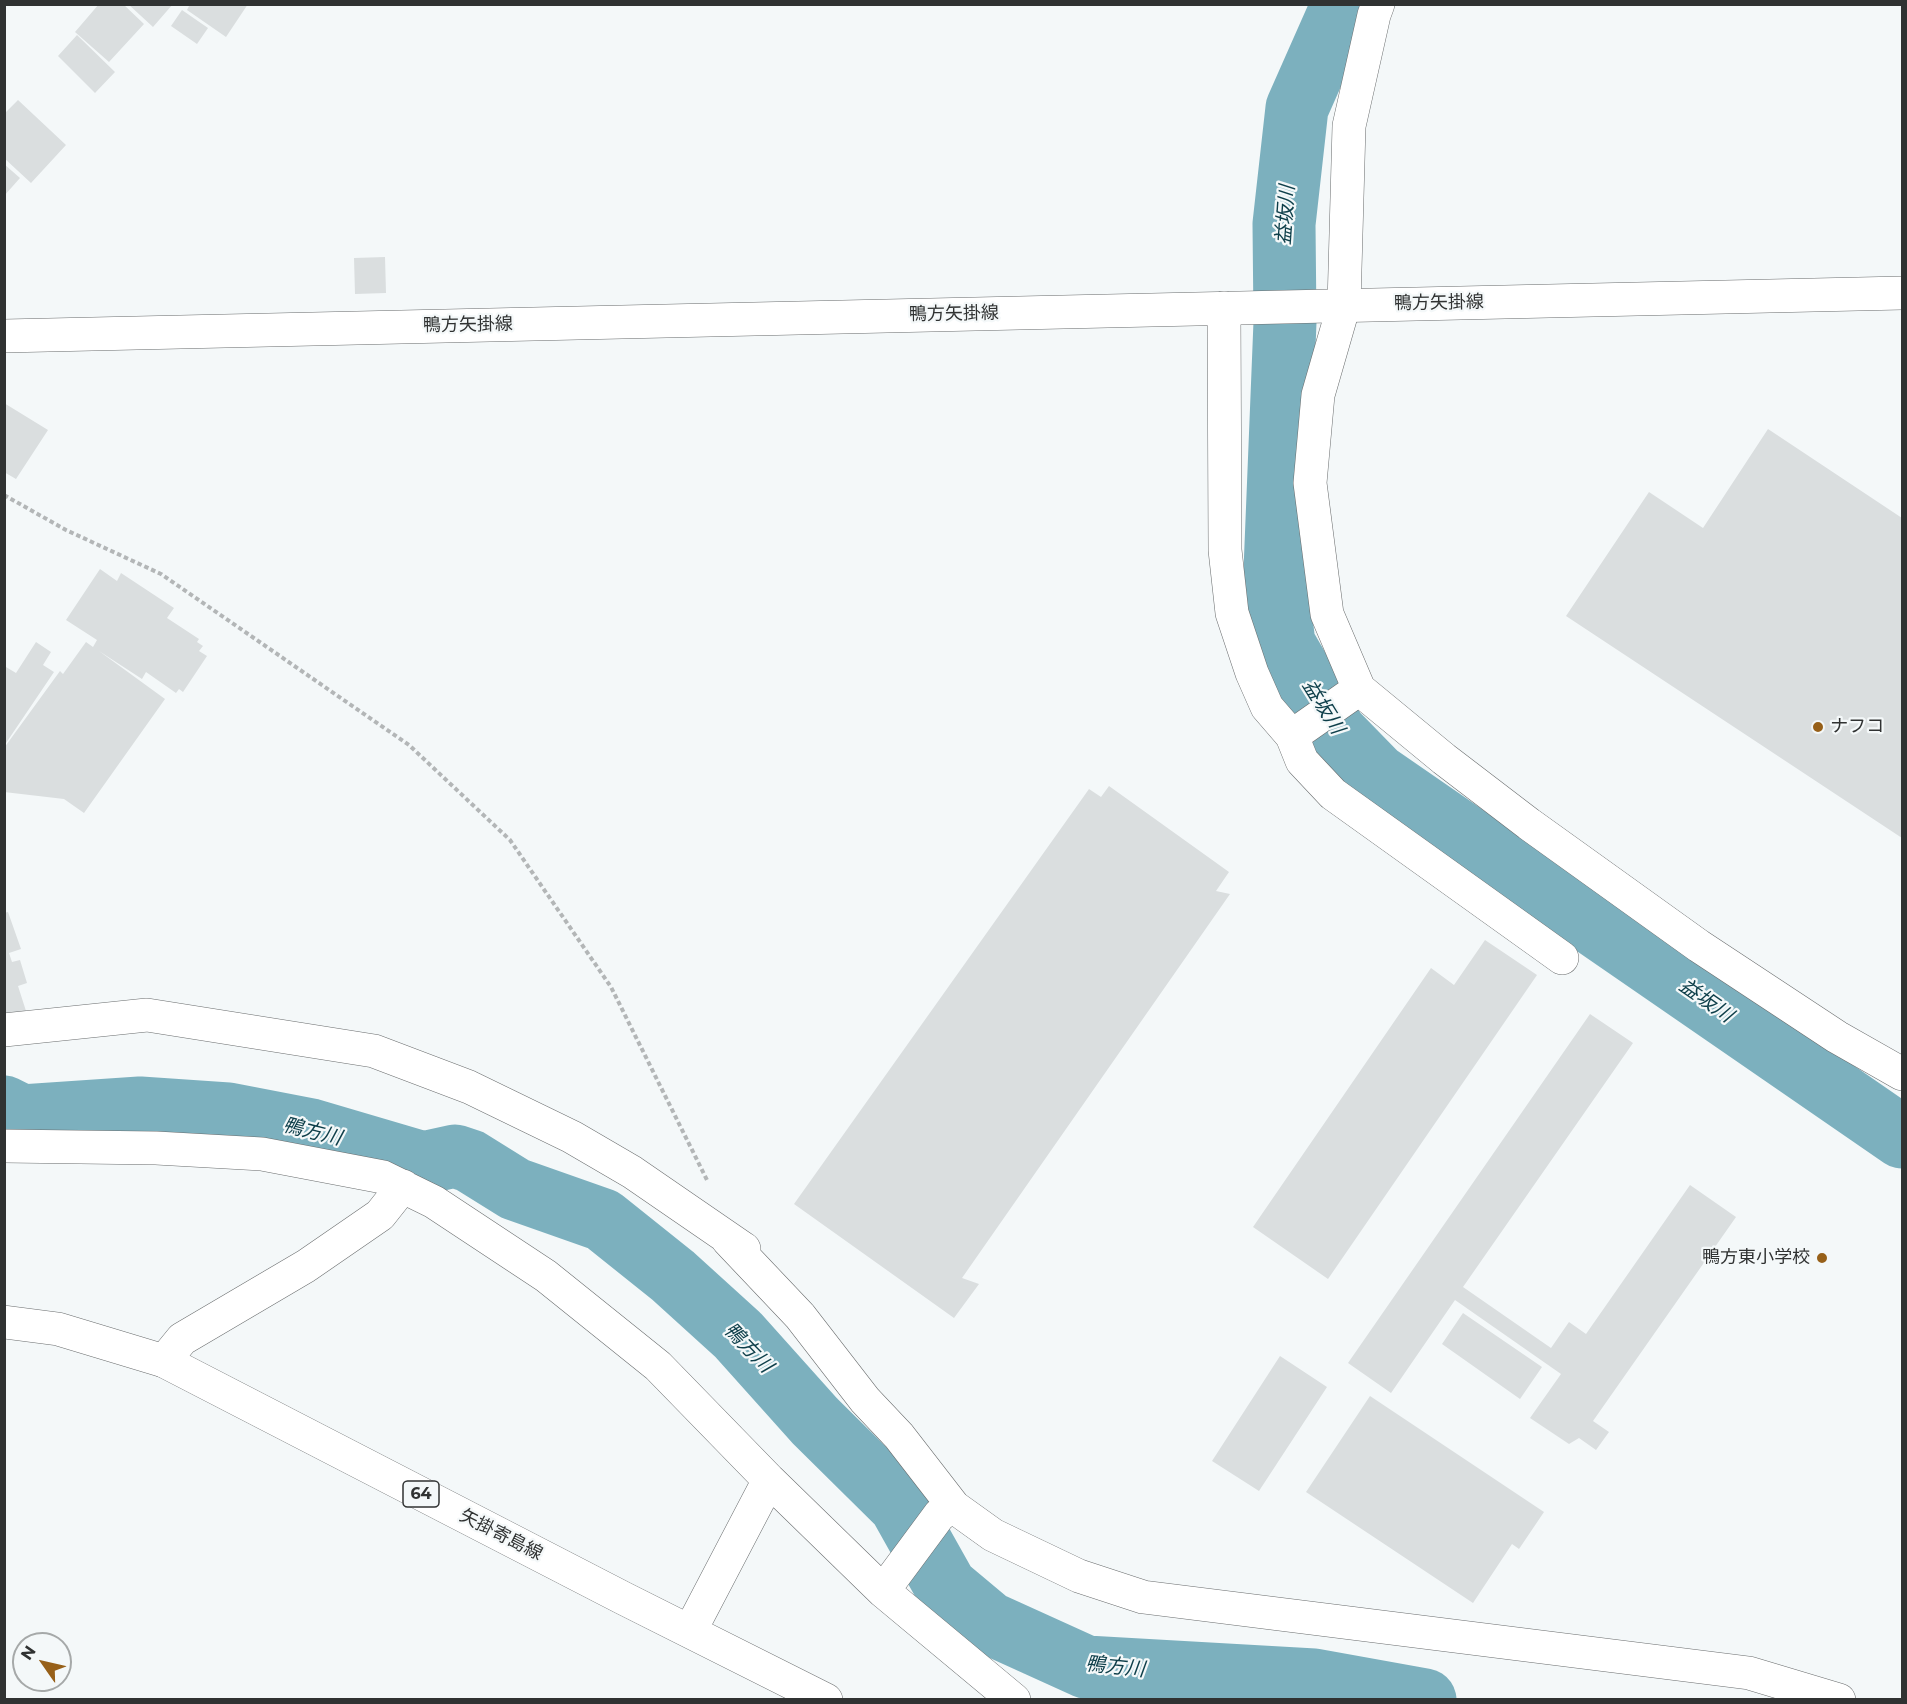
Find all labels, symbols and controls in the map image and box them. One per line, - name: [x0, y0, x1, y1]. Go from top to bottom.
- water label: 益坂川: [1272, 184, 1300, 246]
- street label: 鴨方矢掛線: [1394, 291, 1484, 315]
- street label: 鴨方矢掛線: [909, 302, 999, 326]
- street label: 鴨方矢掛線: [423, 313, 513, 337]
- water label: 益坂川: [1297, 675, 1349, 739]
- place label: ナフコ: [1830, 716, 1884, 738]
- marker: ナフコ: [1811, 720, 1825, 734]
- water label: 益坂川: [1675, 974, 1737, 1028]
- water label: 鴨方川: [280, 1113, 344, 1151]
- place label: 鴨方東小学校: [1702, 1247, 1810, 1269]
- marker: 鴨方東小学校: [1815, 1251, 1829, 1265]
- water label: 鴨方川: [719, 1318, 777, 1378]
- road number: 64: [403, 1481, 439, 1507]
- street label: 矢掛寄島線: [456, 1505, 546, 1565]
- north arrow: [12, 1632, 72, 1692]
- text: N: [17, 1642, 40, 1663]
- water label: 鴨方川: [1084, 1652, 1146, 1682]

